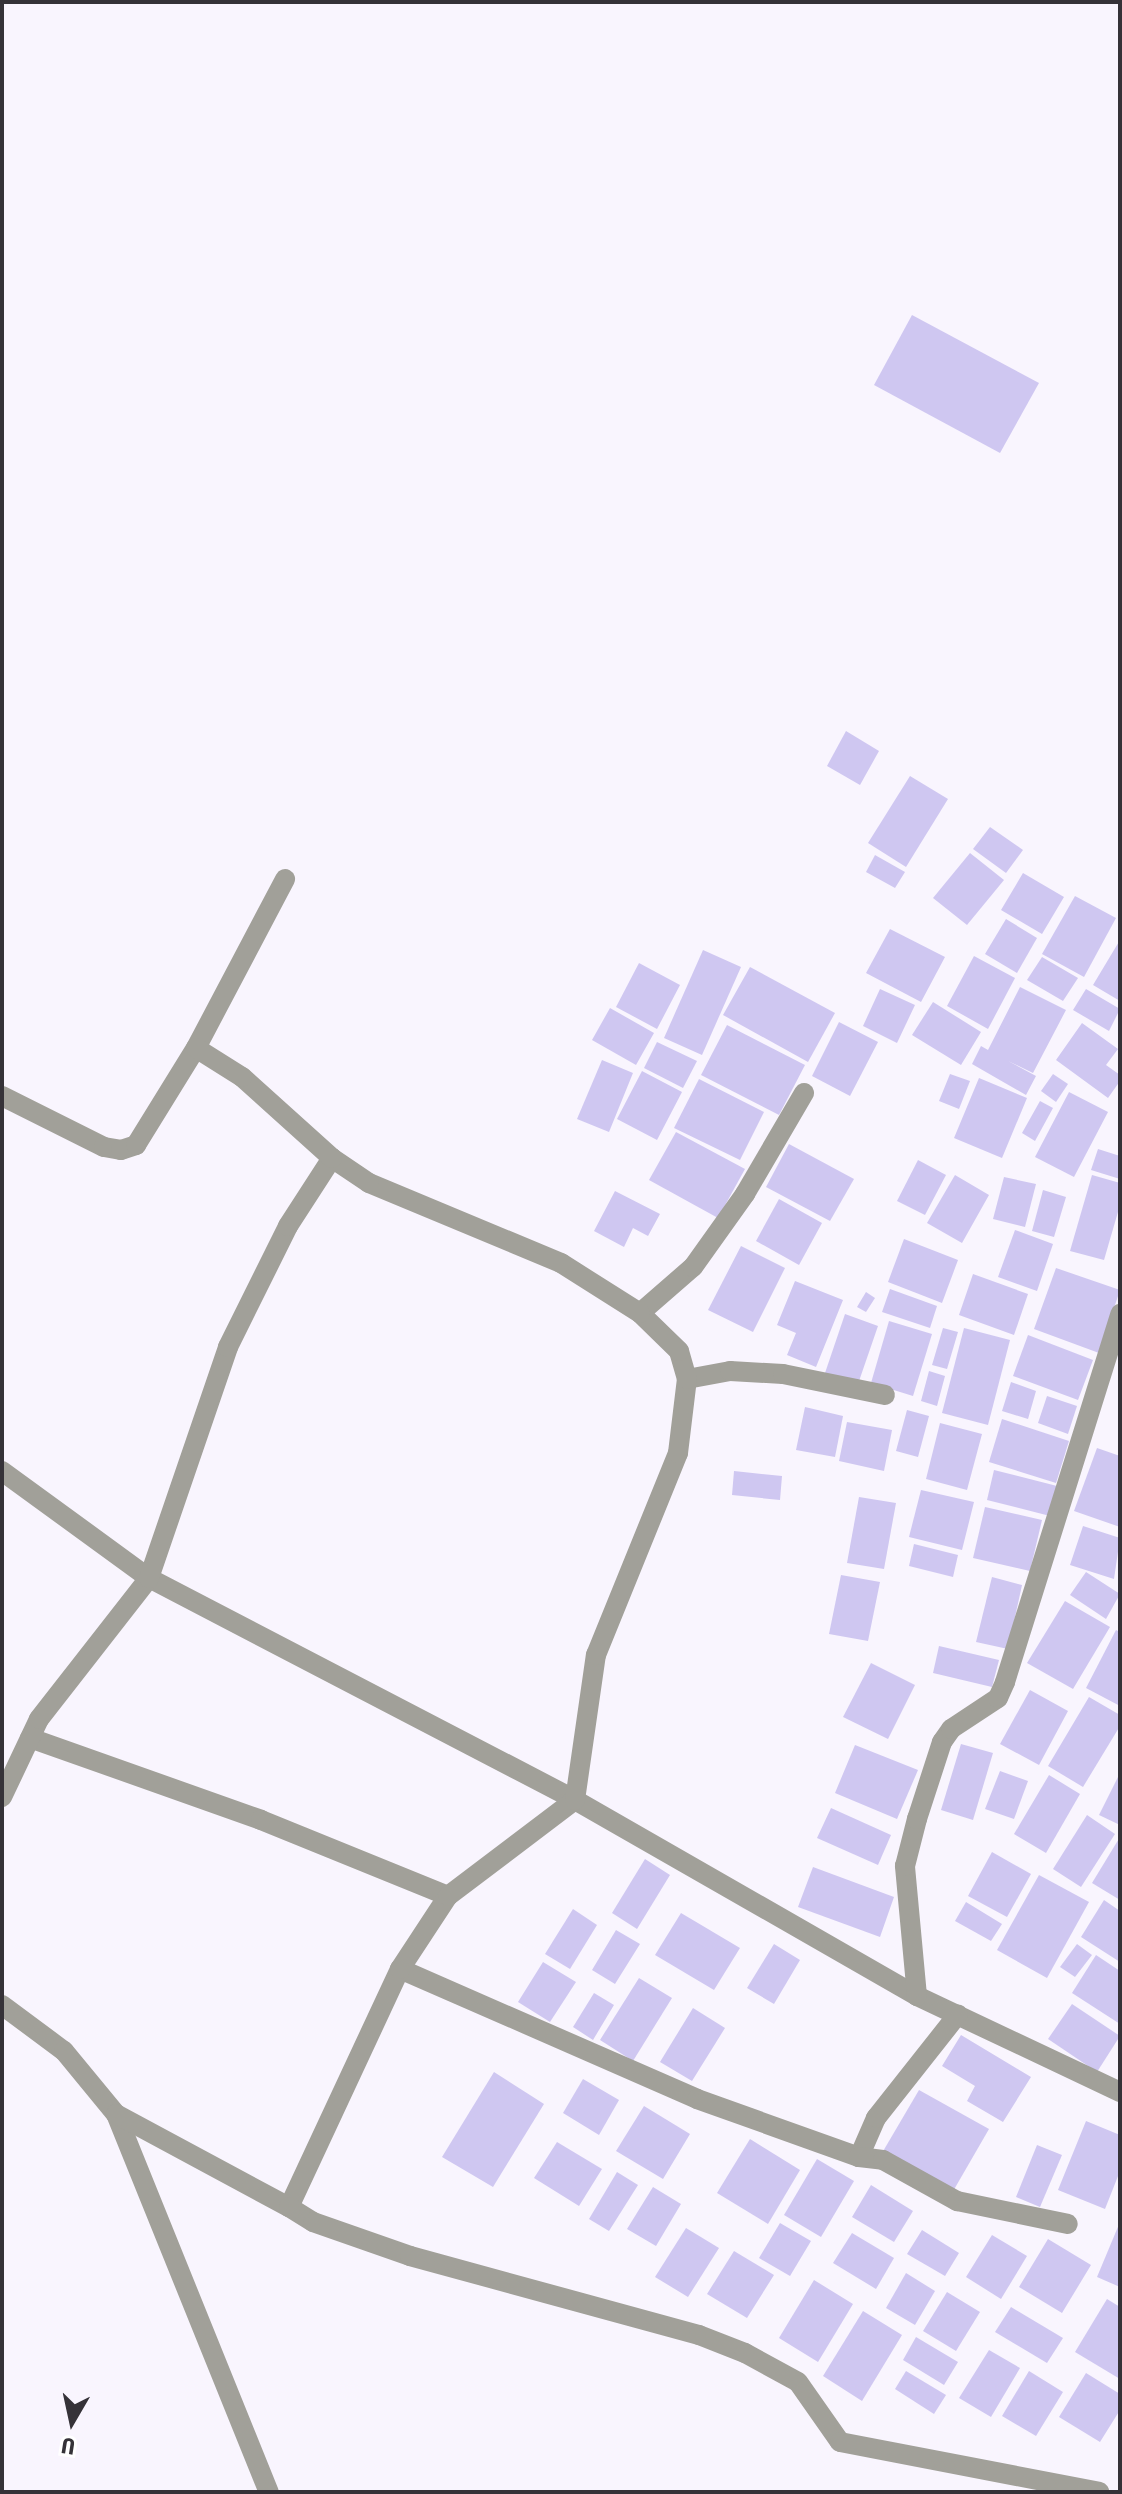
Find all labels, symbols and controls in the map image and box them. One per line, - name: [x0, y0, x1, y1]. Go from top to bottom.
- north arrow: [32, 2382, 112, 2462]
- text: U: [60, 2432, 77, 2461]

